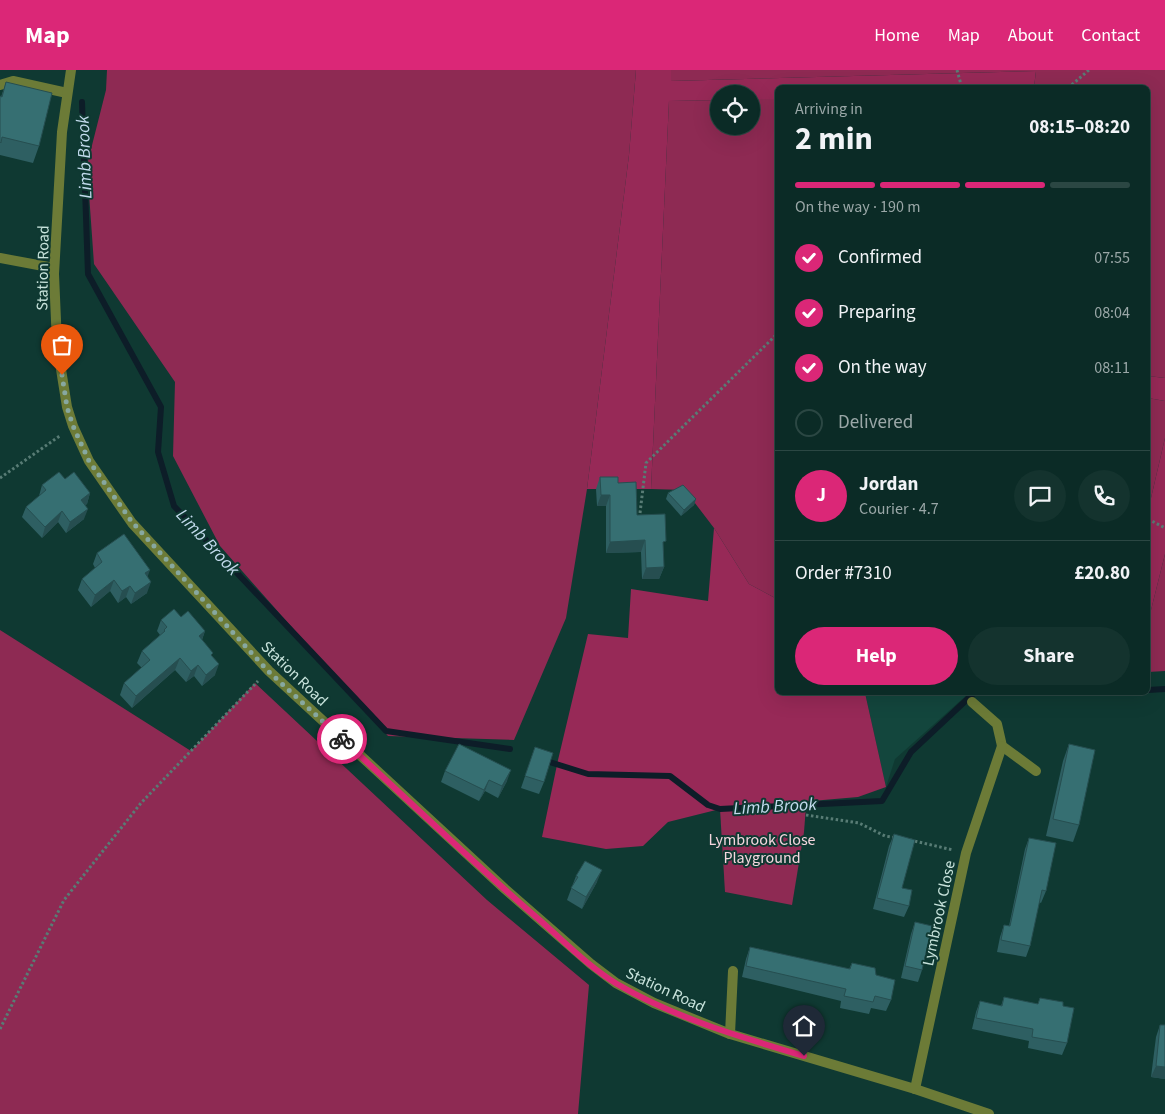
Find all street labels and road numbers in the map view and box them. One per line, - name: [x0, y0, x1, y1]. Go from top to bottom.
- street label: Station Road: [31, 225, 55, 311]
- street label: Station Road: [256, 636, 333, 711]
- street label: Lymbrook Close: [917, 858, 961, 968]
- street label: Station Road: [622, 962, 709, 1018]

